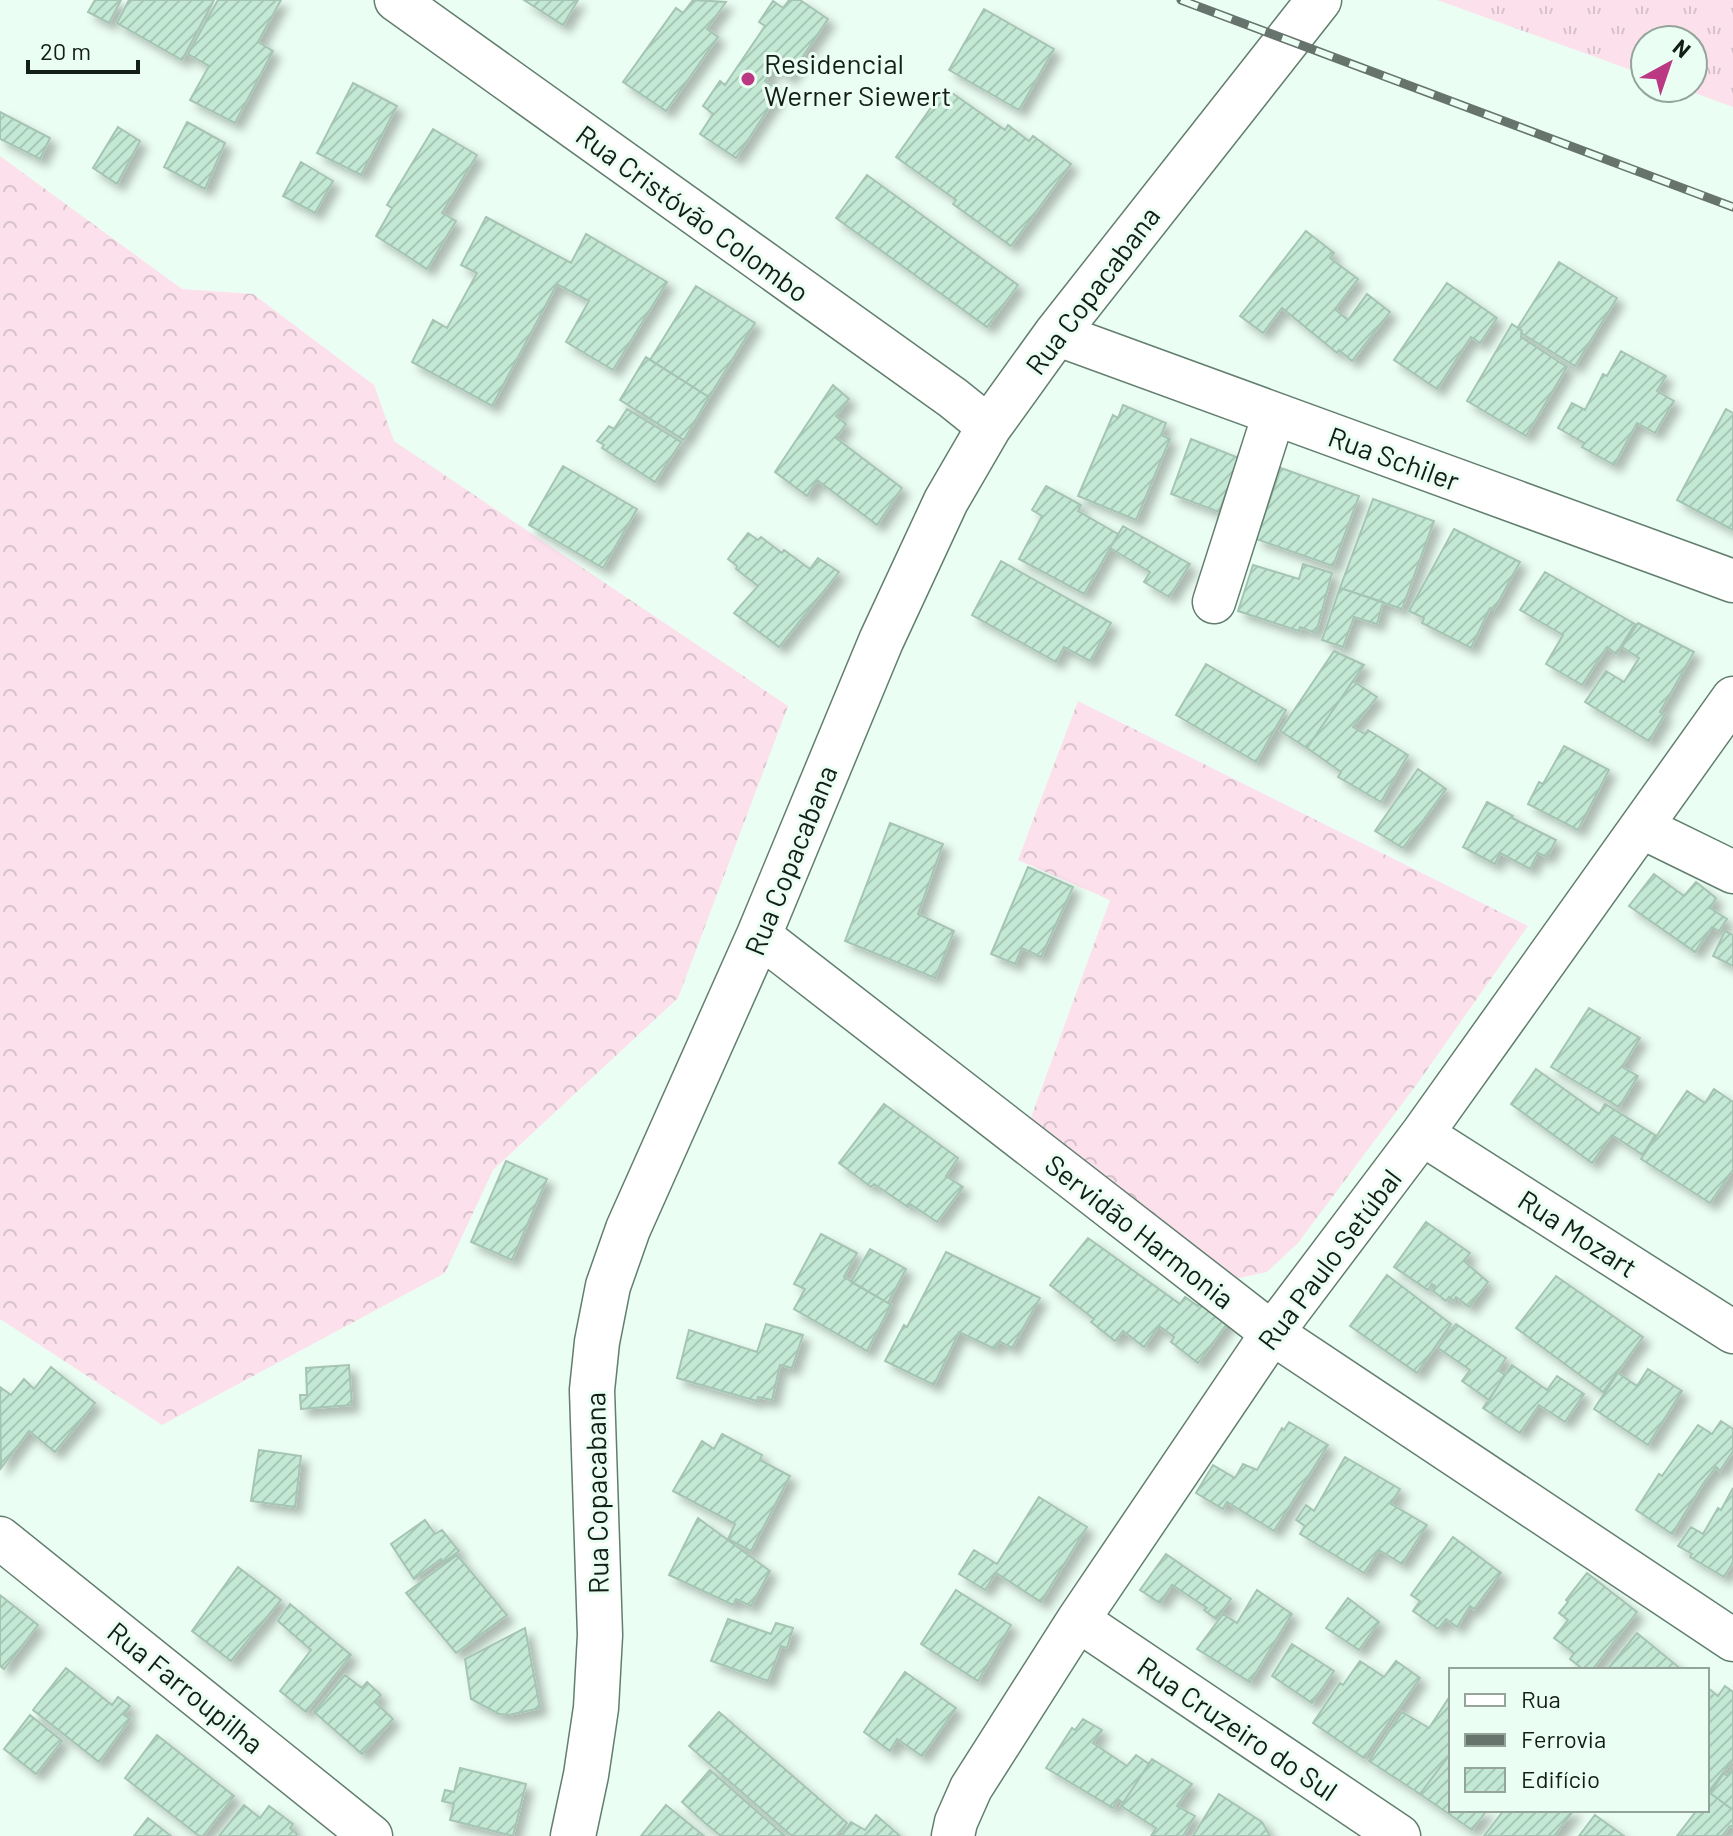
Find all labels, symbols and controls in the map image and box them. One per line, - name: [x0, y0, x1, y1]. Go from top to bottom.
- scale bar: [28, 24, 138, 74]
- north arrow: [1629, 24, 1709, 104]
- text: N: [1669, 33, 1696, 63]
- text: 20 m: [40, 36, 91, 65]
- place label: Residencial Werner Siewert: [764, 46, 951, 112]
- marker: Residencial Werner Siewert: [739, 70, 757, 88]
- street label: Rua Cristóvão Colombo: [570, 117, 816, 309]
- street label: Rua Copacabana: [1018, 199, 1166, 381]
- street label: Rua Schiler: [1324, 419, 1464, 497]
- street label: Rua Copacabana: [736, 760, 844, 960]
- street label: Servidão Harmonia: [1039, 1147, 1241, 1315]
- street label: Rua Paulo Setúbal: [1250, 1162, 1408, 1356]
- street label: Rua Mozart: [1512, 1182, 1644, 1284]
- street label: Rua Copacabana: [577, 1392, 615, 1594]
- street label: Rua Farroupilha: [101, 1614, 271, 1760]
- street label: Rua Cruzeiro do Sul: [1132, 1649, 1344, 1807]
- legend: [1449, 1668, 1709, 1812]
- text: Rua: [1521, 1684, 1561, 1713]
- text: Ferrovia: [1521, 1724, 1606, 1753]
- text: Edifício: [1521, 1764, 1600, 1793]

